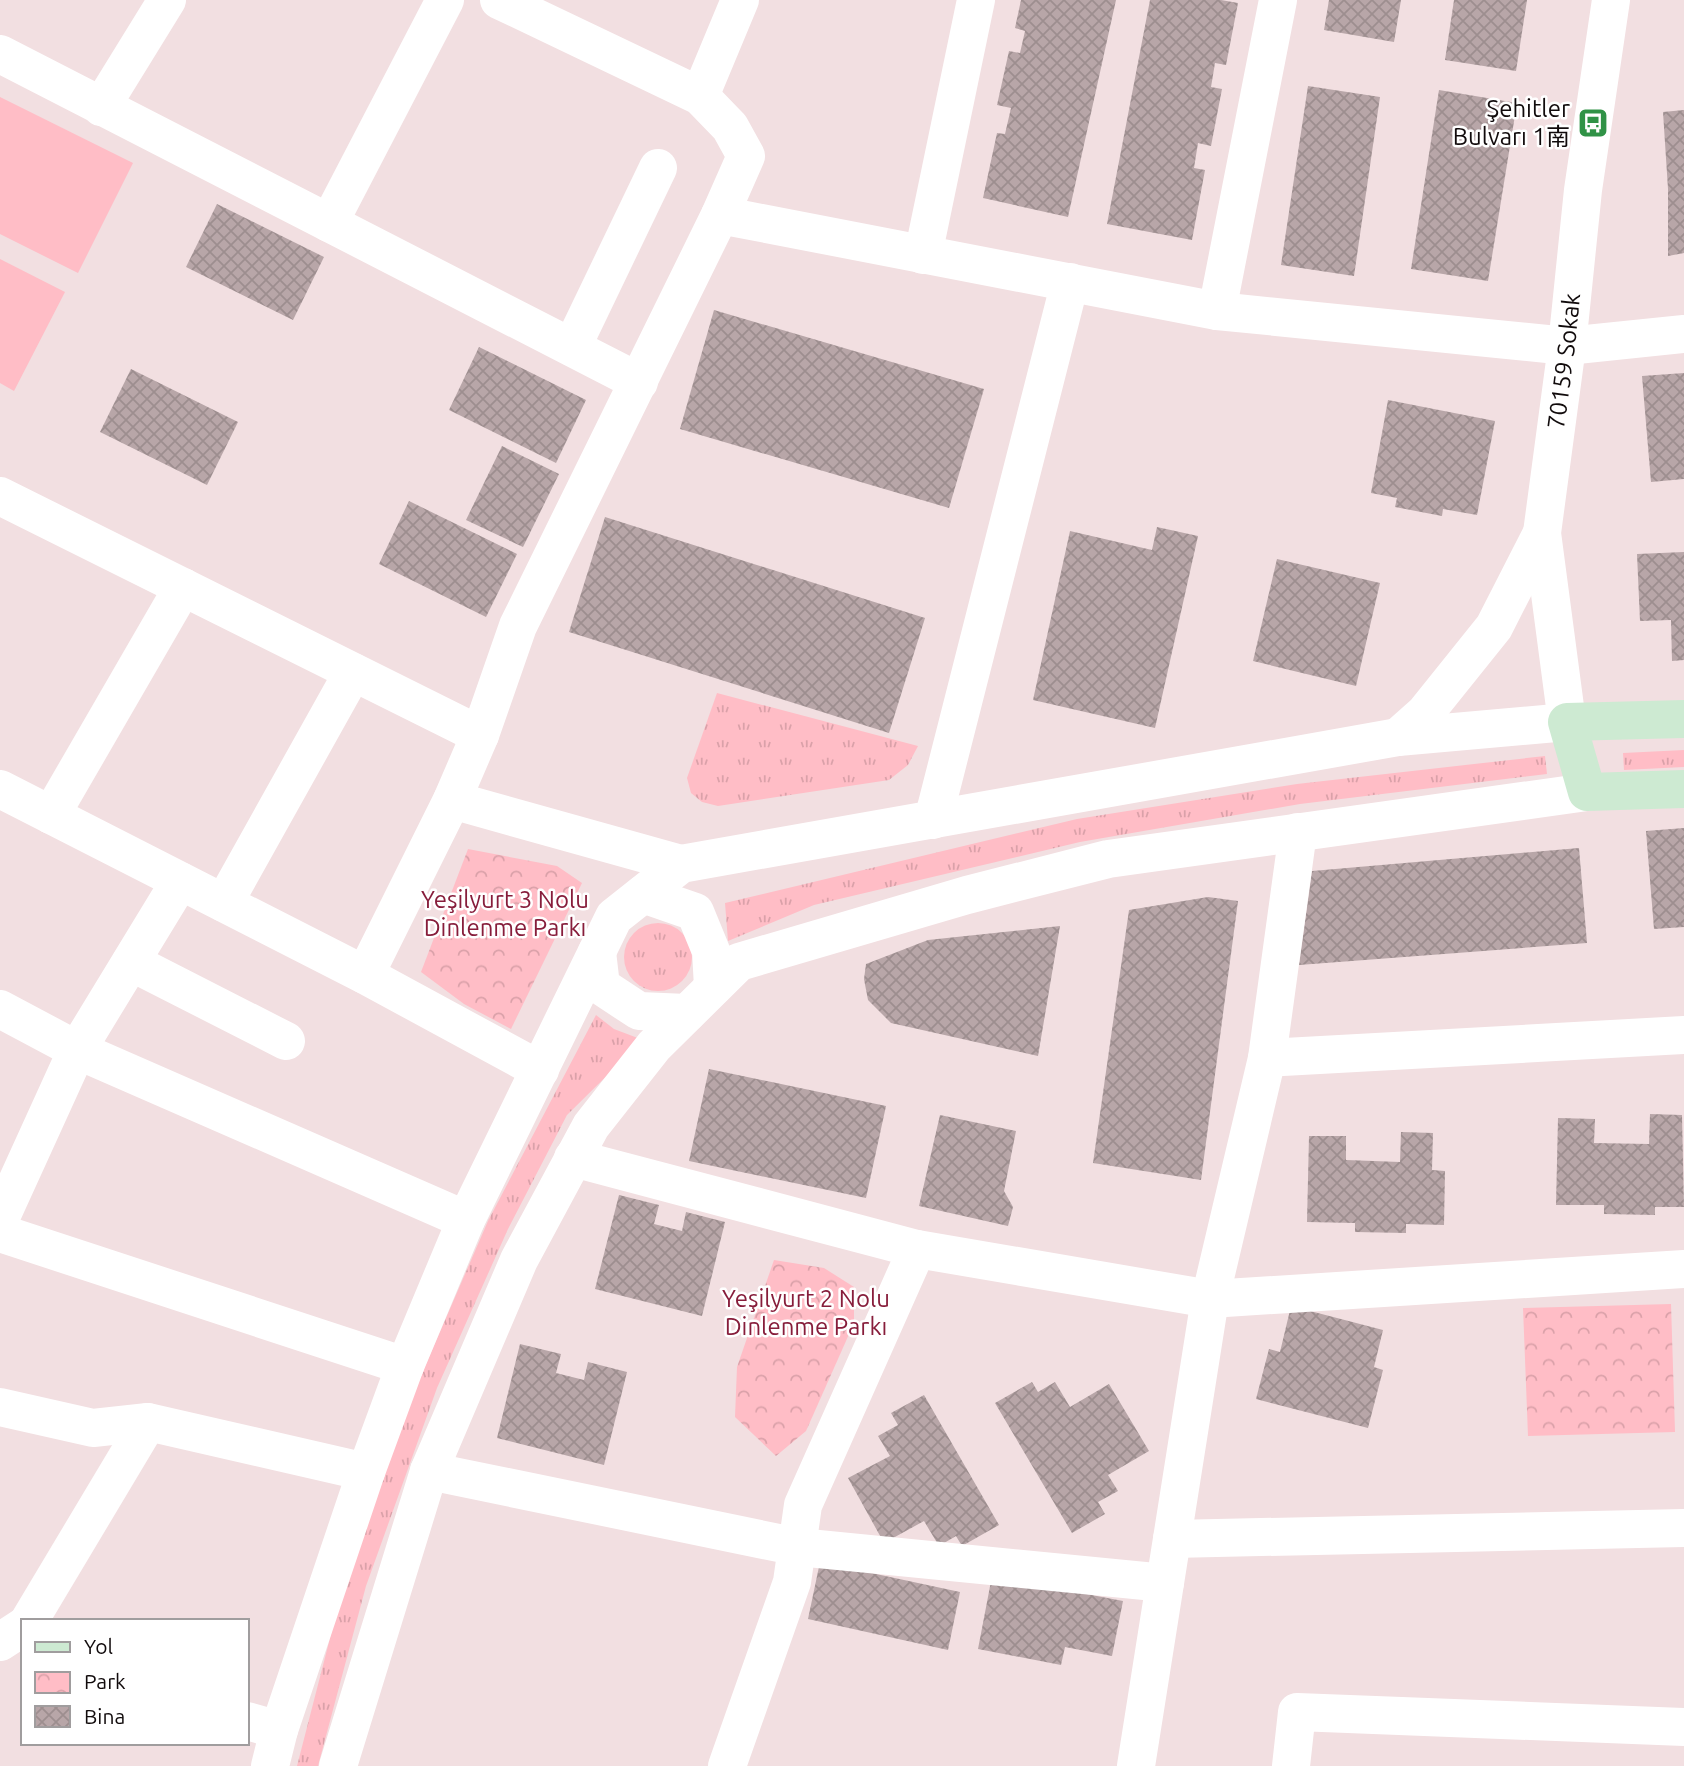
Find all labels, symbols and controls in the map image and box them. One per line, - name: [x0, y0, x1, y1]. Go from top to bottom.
- place label: Şehitler Bulvarı 1南: [1453, 95, 1570, 150]
- bus stop icon: Şehitler Bulvarı 1南: [1576, 106, 1610, 140]
- street label: 70159 Sokak: [1542, 292, 1585, 431]
- park label: Yeşilyurt 3 Nolu Dinlenme Parkı: [421, 886, 589, 941]
- park label: Yeşilyurt 2 Nolu Dinlenme Parkı: [722, 1285, 890, 1340]
- legend: [21, 1619, 248, 1745]
- text: Yol: [84, 1634, 113, 1658]
- text: Park: [84, 1669, 126, 1693]
- text: Bina: [84, 1704, 125, 1728]

